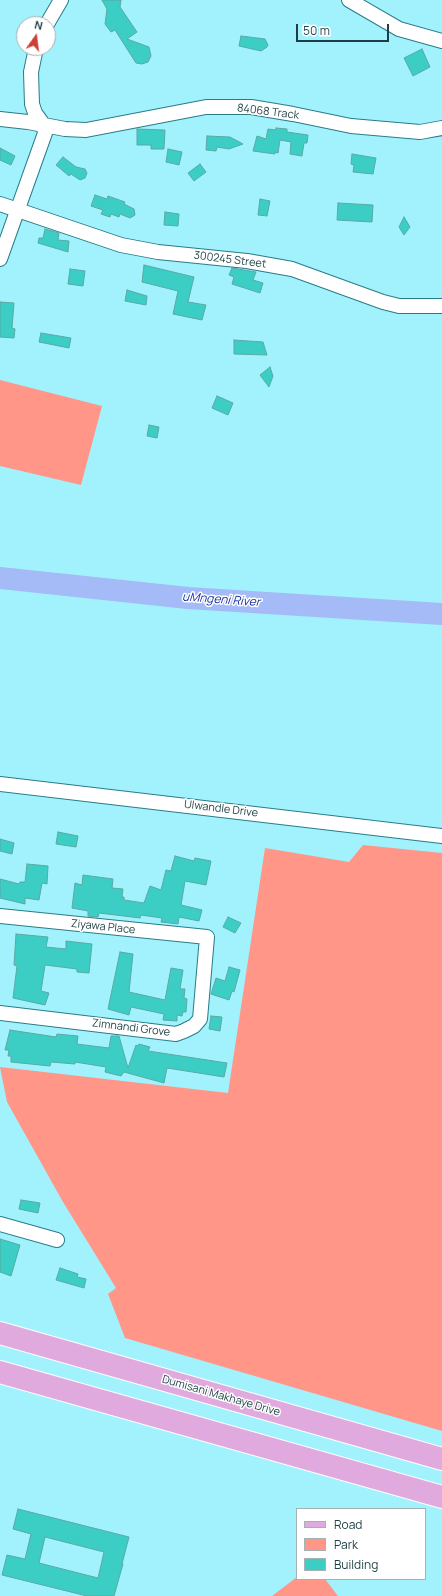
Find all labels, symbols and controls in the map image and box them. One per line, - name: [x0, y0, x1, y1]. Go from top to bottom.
- north arrow: [16, 16, 56, 56]
- scale bar: [298, 16, 391, 42]
- text: N: [33, 17, 44, 33]
- text: 50 m: [303, 22, 330, 39]
- street label: 84068 Track: [236, 102, 300, 122]
- street label: 300245 Street: [193, 249, 267, 271]
- water label: uMngeni River: [182, 590, 260, 610]
- street label: Ulwandle Drive: [183, 798, 259, 820]
- street label: Ziyawa Place: [70, 917, 136, 937]
- street label: Zimnandi Grove: [91, 1017, 171, 1039]
- street label: Dumisani Makhaye Drive: [161, 1373, 281, 1419]
- legend: [296, 1508, 426, 1580]
- text: Road: [334, 1516, 362, 1533]
- text: Park: [334, 1536, 358, 1553]
- text: Building: [334, 1556, 378, 1573]

